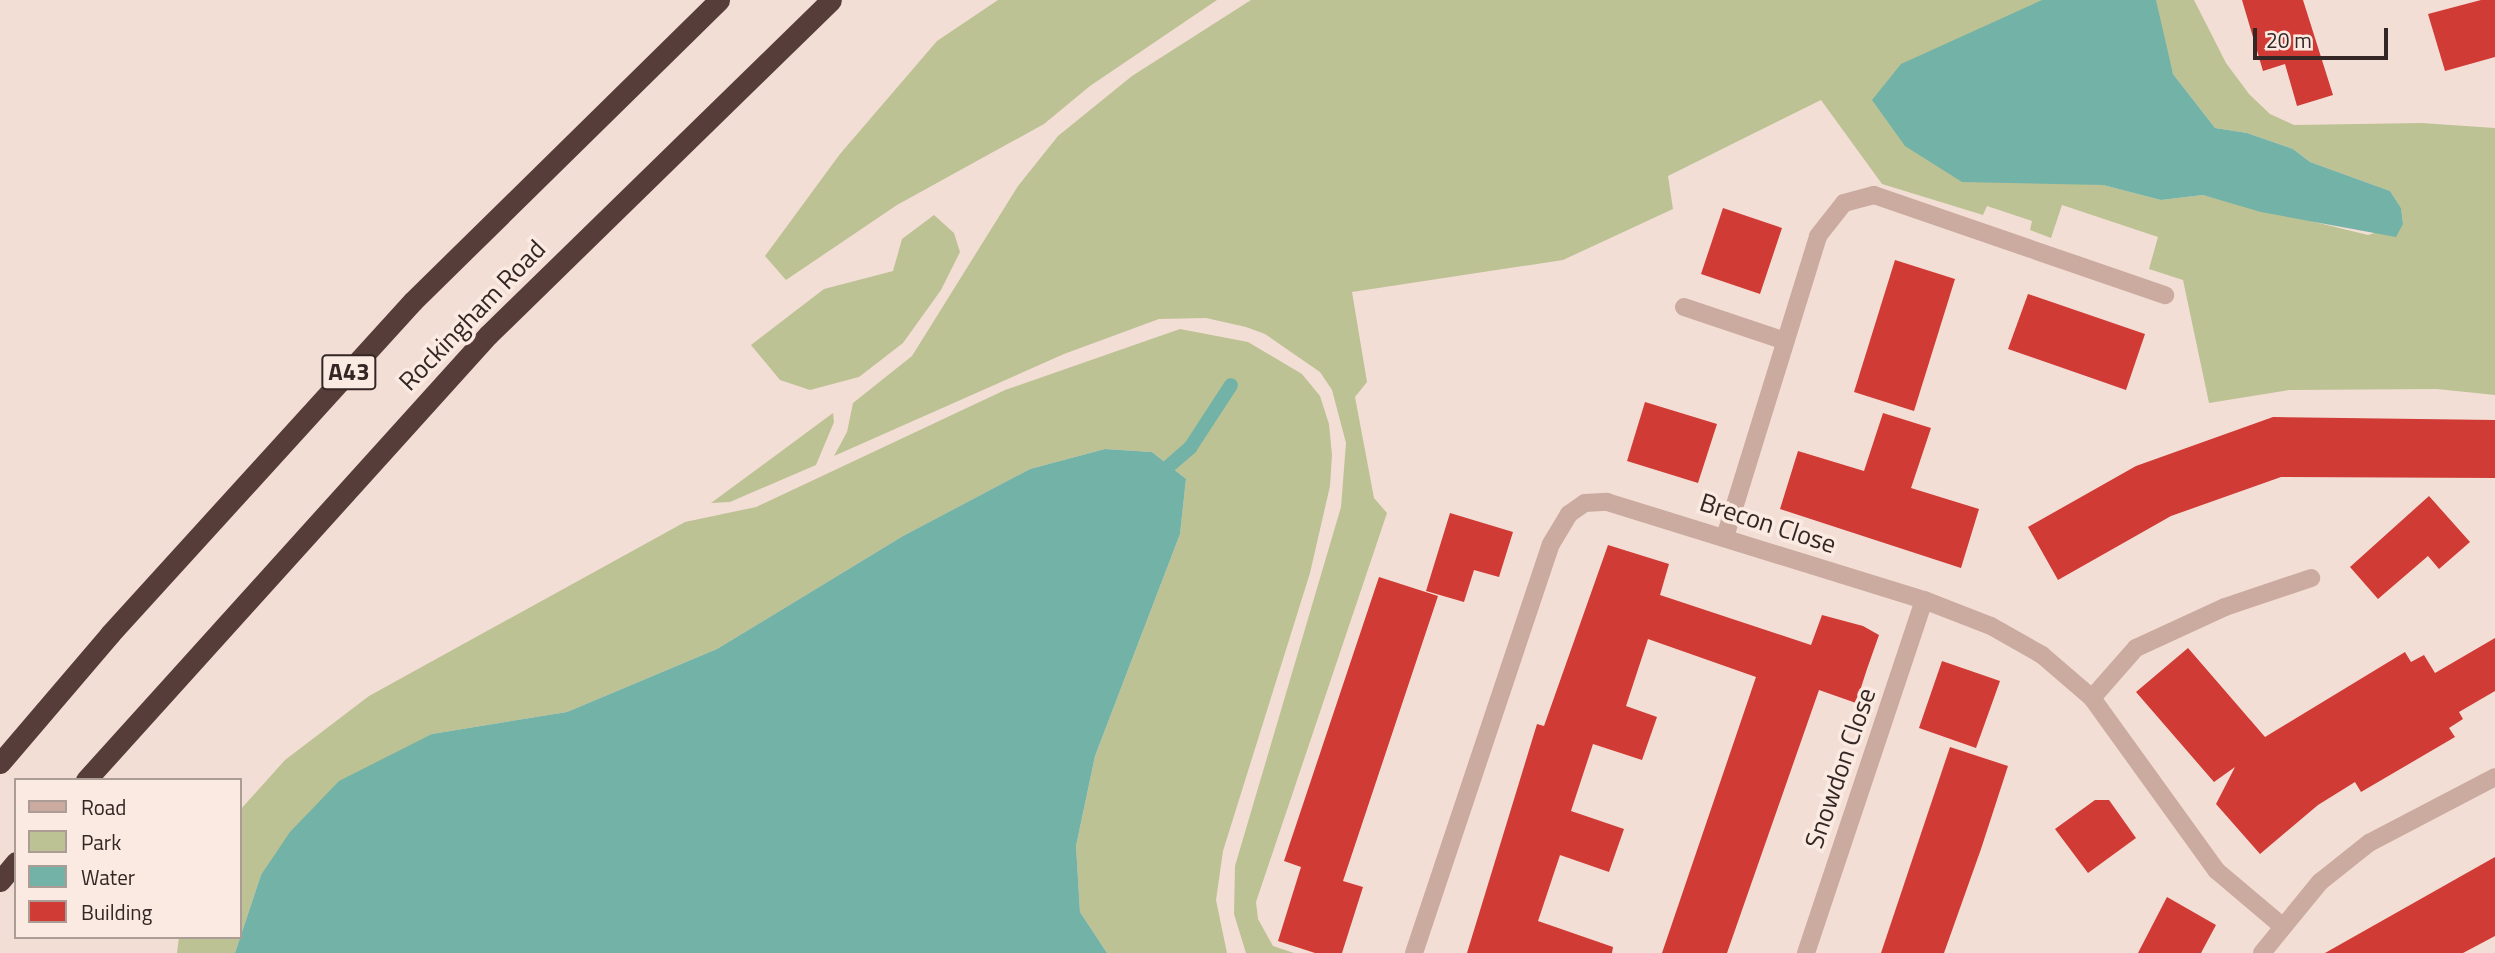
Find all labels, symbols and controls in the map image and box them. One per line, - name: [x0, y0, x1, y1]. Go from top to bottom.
- scale bar: [2257, 14, 2392, 58]
- text: 20 m: [2266, 24, 2312, 56]
- street label: Rockingham Road: [392, 233, 552, 397]
- road number: A43: [321, 352, 377, 393]
- street label: Brecon Close: [1696, 486, 1840, 560]
- street label: Snowdon Close: [1798, 684, 1882, 852]
- legend: [14, 778, 242, 939]
- text: Road: [81, 791, 126, 823]
- text: Park: [81, 826, 121, 858]
- text: Water: [81, 861, 135, 893]
- text: Building: [81, 896, 152, 928]

